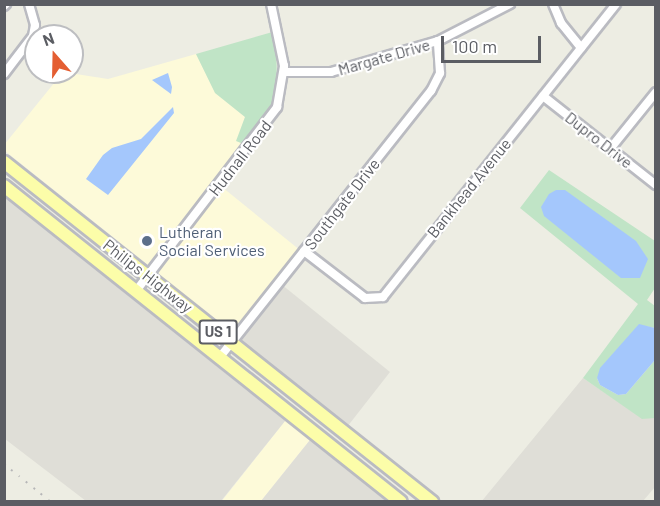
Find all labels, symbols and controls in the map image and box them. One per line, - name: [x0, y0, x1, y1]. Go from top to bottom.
- north arrow: [24, 24, 84, 84]
- scale bar: [444, 24, 544, 62]
- text: N: [40, 28, 57, 49]
- street label: Margate Drive: [336, 35, 432, 79]
- text: 100 m: [452, 35, 497, 57]
- street label: Dupro Drive: [561, 108, 637, 172]
- street label: Hudnall Road: [205, 116, 275, 200]
- street label: Bankhead Avenue: [423, 134, 515, 242]
- street label: Southgate Drive: [300, 154, 384, 254]
- place label: Lutheran Social Services: [159, 222, 265, 260]
- marker: Lutheran Social Services: [140, 234, 154, 248]
- street label: Philips Highway: [100, 235, 196, 317]
- road number: US 1: [198, 320, 238, 344]

